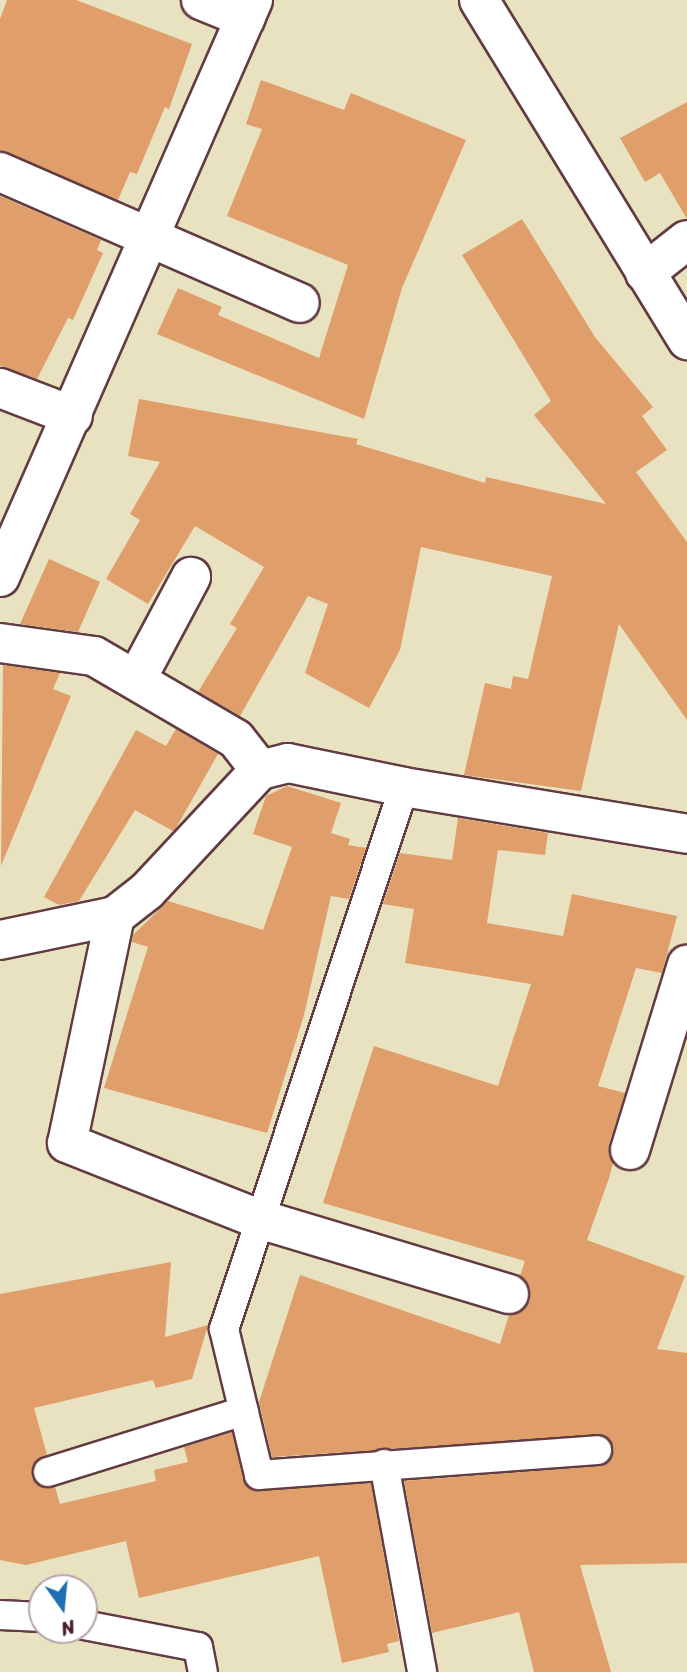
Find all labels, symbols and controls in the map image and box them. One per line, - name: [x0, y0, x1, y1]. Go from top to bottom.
- north arrow: [28, 1574, 98, 1644]
- text: N: [57, 1610, 79, 1645]

